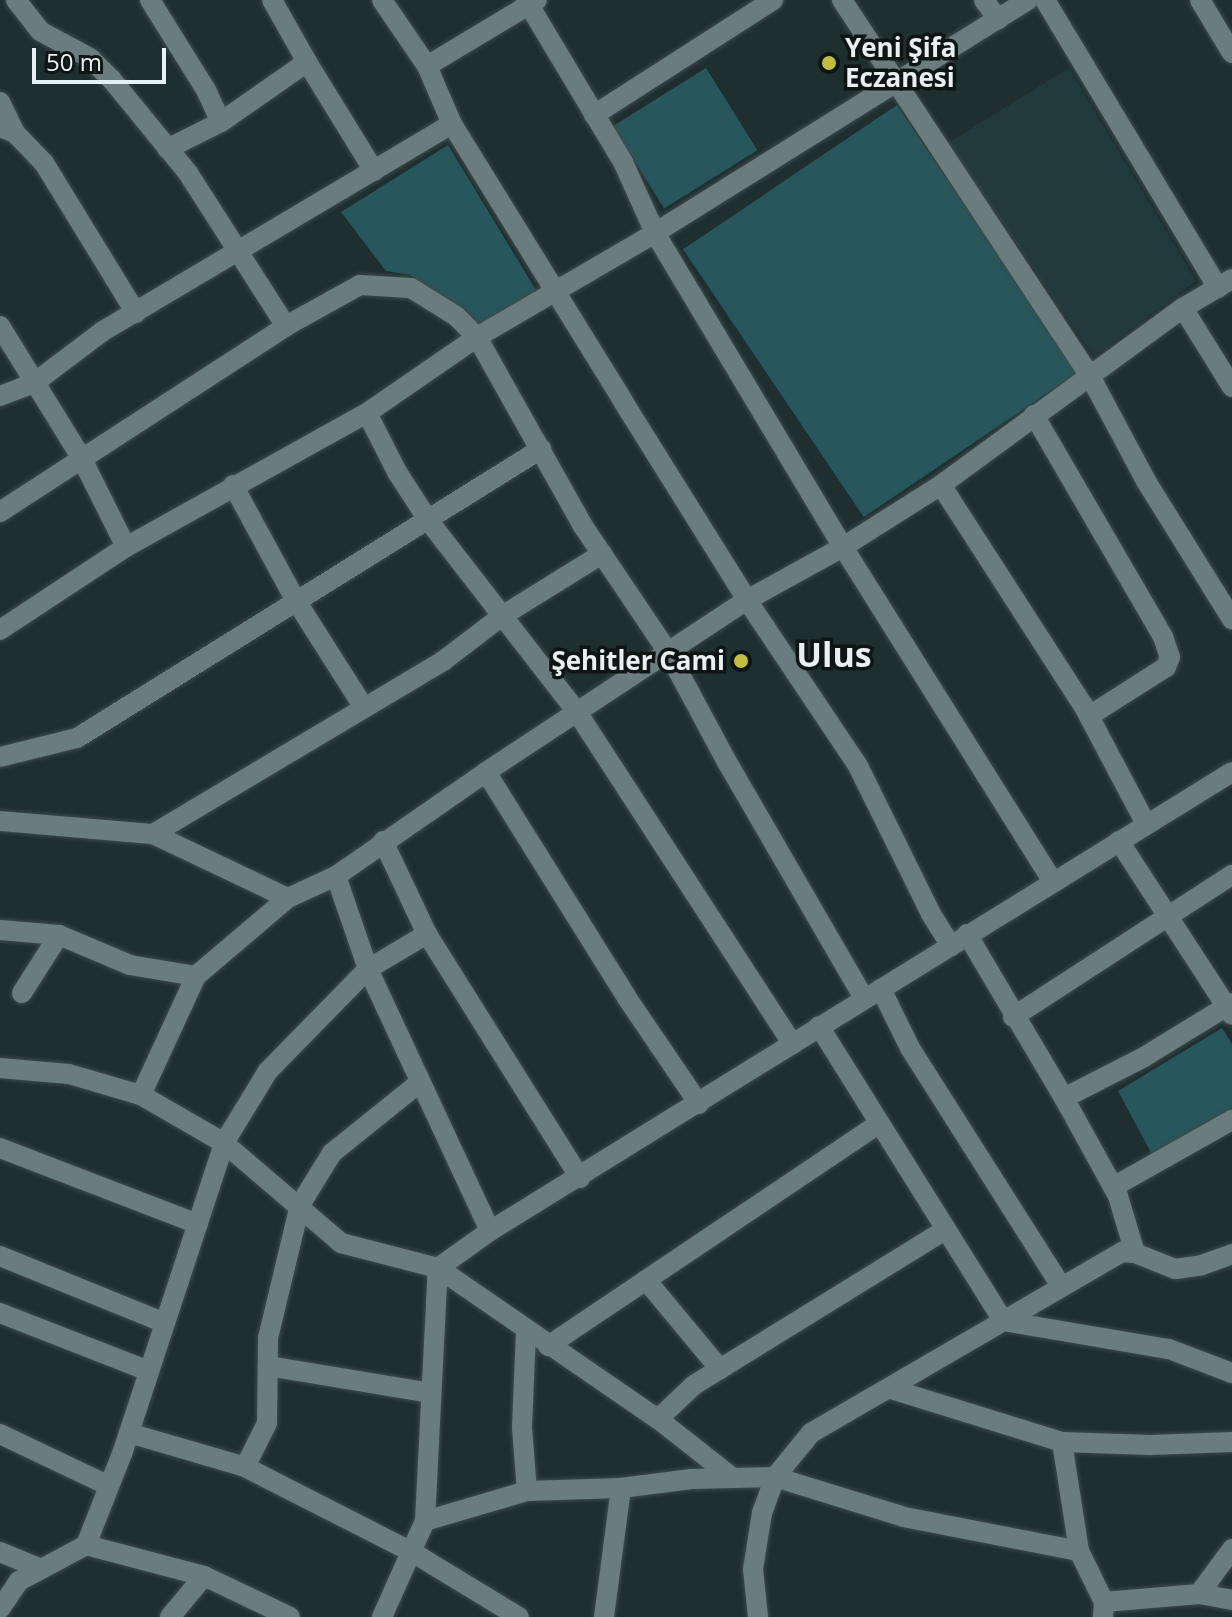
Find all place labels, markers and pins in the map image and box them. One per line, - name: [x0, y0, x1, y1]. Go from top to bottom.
- place label: Yeni Şifa Eczanesi: [845, 32, 956, 94]
- marker: Yeni Şifa Eczanesi: [820, 54, 838, 72]
- place label: Şehitler Cami: [551, 645, 725, 677]
- marker: Şehitler Cami: [732, 652, 750, 670]

